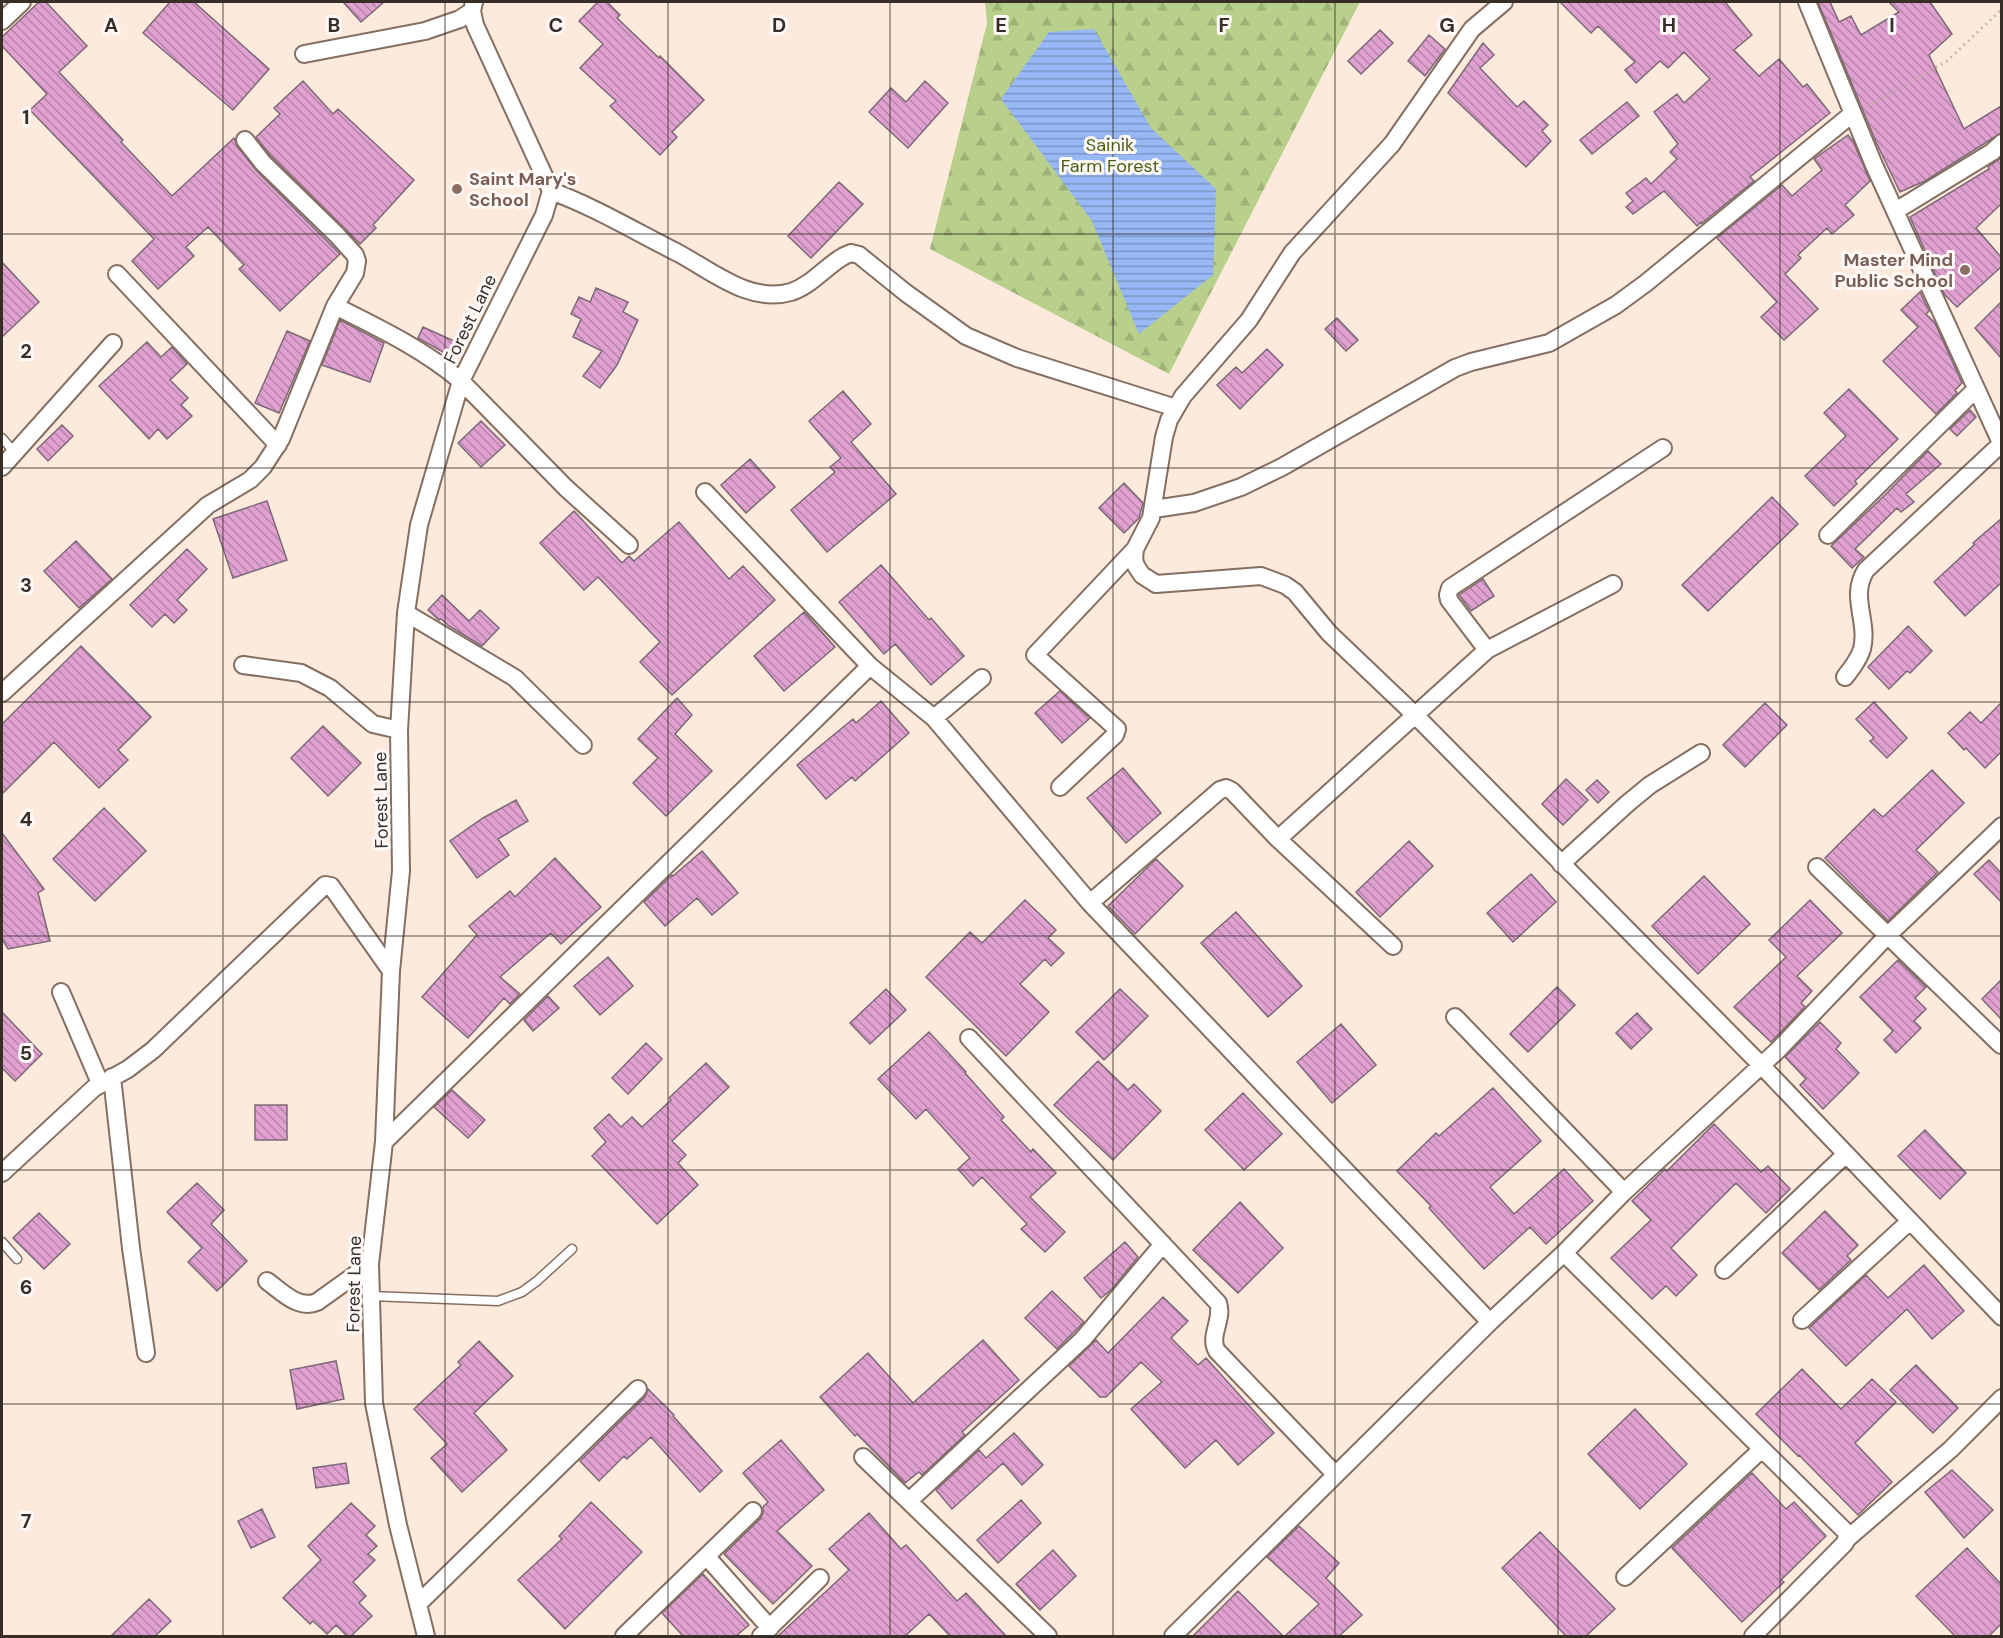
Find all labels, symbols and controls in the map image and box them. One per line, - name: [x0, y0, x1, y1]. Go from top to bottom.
- text: A: [104, 12, 118, 38]
- text: B: [328, 12, 340, 38]
- text: C: [549, 12, 563, 38]
- text: D: [772, 12, 786, 38]
- text: E: [995, 12, 1007, 38]
- text: F: [1218, 12, 1230, 38]
- text: G: [1439, 12, 1455, 38]
- text: H: [1662, 12, 1676, 38]
- text: I: [1889, 12, 1895, 38]
- text: 1: [22, 104, 30, 130]
- park label: Sainik Farm Forest: [1061, 133, 1159, 178]
- place label: Saint Mary's School: [469, 167, 576, 212]
- marker: Saint Mary's School: [450, 182, 464, 196]
- place label: Master Mind Public School: [1834, 248, 1953, 293]
- marker: Master Mind Public School: [1958, 263, 1972, 277]
- street label: Forest Lane: [438, 270, 502, 368]
- text: 2: [20, 338, 32, 364]
- text: 3: [20, 572, 32, 598]
- street label: Forest Lane: [368, 751, 394, 849]
- text: 4: [20, 806, 33, 832]
- text: 5: [20, 1040, 32, 1066]
- street label: Forest Lane: [341, 1235, 367, 1333]
- text: 6: [20, 1274, 32, 1300]
- text: 7: [21, 1508, 32, 1534]

